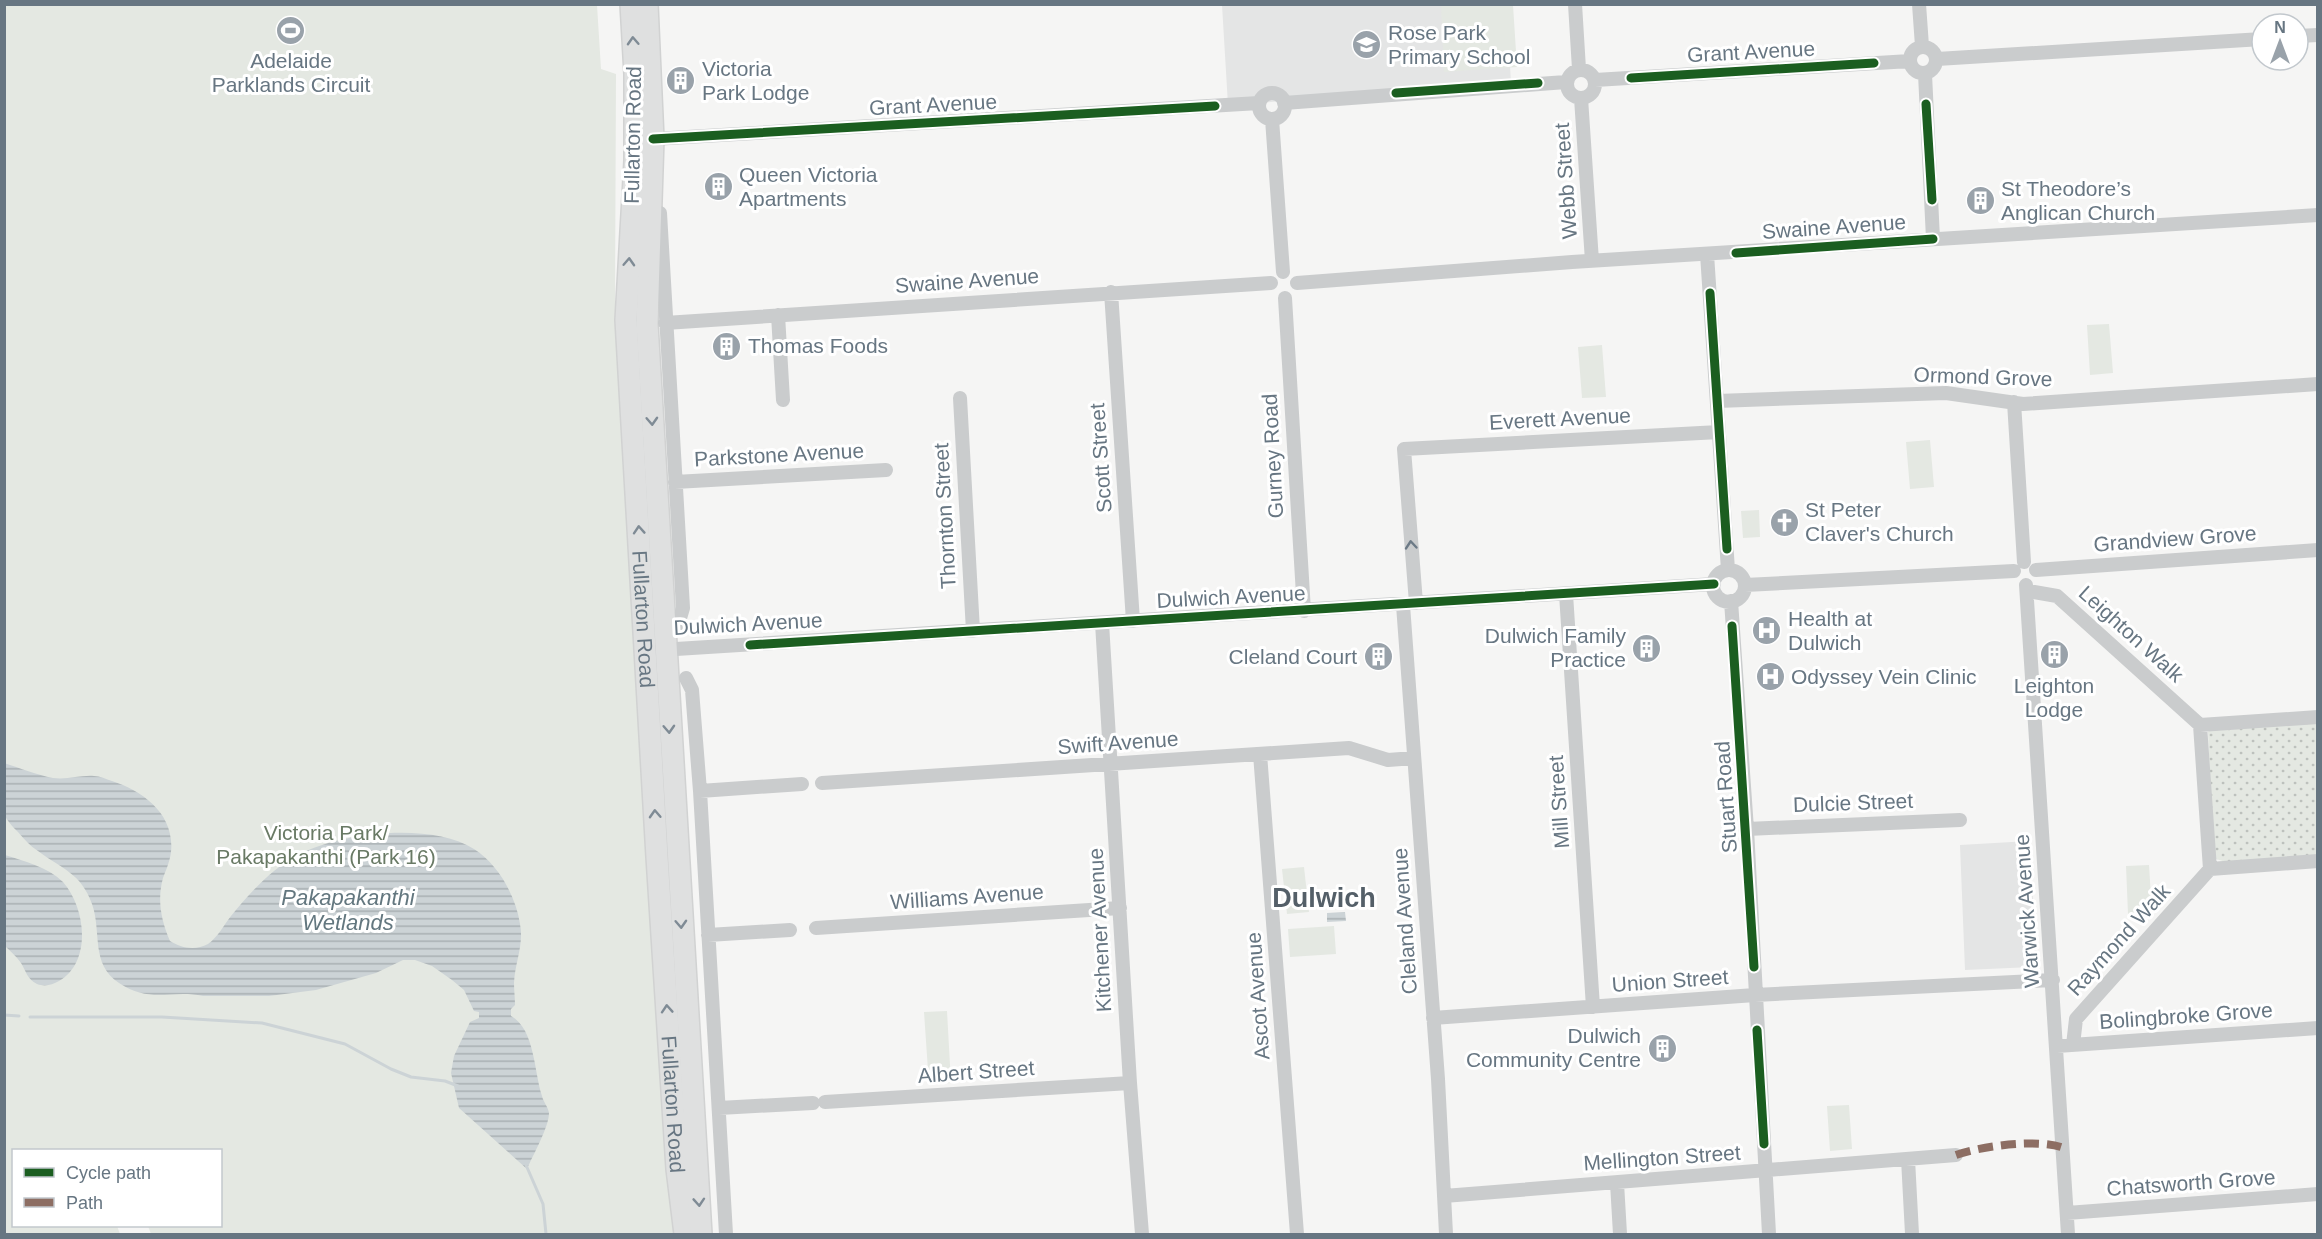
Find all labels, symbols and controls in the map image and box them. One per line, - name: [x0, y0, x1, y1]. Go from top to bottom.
- north arrow: [2250, 12, 2310, 72]
- sports icon: Adelaide Parklands Circuit: [275, 14, 307, 46]
- text: N: [2274, 19, 2286, 36]
- place label: Rose Park Primary School: [1388, 21, 1530, 68]
- school or university icon: Rose Park Primary School: [1351, 29, 1383, 61]
- one-way arrow: [627, 37, 640, 46]
- street label: Grant Avenue: [1686, 37, 1816, 66]
- place label: Adelaide Parklands Circuit: [212, 49, 371, 96]
- place label: Victoria Park Lodge: [702, 57, 809, 104]
- building icon: Victoria Park Lodge: [665, 65, 697, 97]
- street label: Fullarton Road: [620, 66, 645, 204]
- street label: Grant Avenue: [868, 90, 998, 119]
- street label: Webb Street: [1550, 122, 1581, 240]
- place label: Queen Victoria Apartments: [739, 163, 878, 210]
- building icon: Queen Victoria Apartments: [702, 171, 734, 203]
- place label: St Theodore’s Anglican Church: [2001, 177, 2155, 224]
- building icon: St Theodore’s Anglican Church: [1964, 185, 1996, 217]
- street label: Swaine Avenue: [1761, 210, 1907, 243]
- one-way arrow: [623, 257, 636, 266]
- street label: Swaine Avenue: [894, 264, 1040, 297]
- building icon: Thomas Foods: [711, 330, 743, 362]
- place label: Thomas Foods: [748, 334, 888, 357]
- street label: Ormond Grove: [1913, 363, 2053, 390]
- street label: Gurney Road: [1258, 393, 1287, 519]
- street label: Scott Street: [1085, 402, 1116, 514]
- street label: Everett Avenue: [1488, 403, 1632, 434]
- one-way arrow: [646, 417, 659, 426]
- street label: Parkstone Avenue: [693, 439, 864, 470]
- street label: Thornton Street: [929, 442, 960, 589]
- place label: St Peter Claver's Church: [1805, 498, 1954, 545]
- church icon: St Peter Claver's Church: [1768, 506, 1800, 538]
- street label: Grandview Grove: [2093, 521, 2257, 556]
- one-way arrow: [632, 525, 645, 534]
- one-way arrow: [1405, 540, 1418, 549]
- street label: Fullarton Road: [628, 550, 659, 689]
- street label: Dulwich Avenue: [1156, 581, 1306, 612]
- street label: Leighton Walk: [2074, 581, 2189, 687]
- place label: Health at Dulwich: [1788, 607, 1872, 654]
- street label: Dulwich Avenue: [673, 608, 823, 639]
- hospital icon: Health at Dulwich: [1751, 615, 1783, 647]
- place label: Dulwich Family Practice: [1485, 624, 1626, 671]
- building icon: Dulwich Family Practice: [1631, 632, 1663, 664]
- building icon: Leighton Lodge: [2038, 639, 2070, 671]
- building icon: Cleland Court: [1362, 641, 1394, 673]
- place label: Cleland Court: [1229, 645, 1357, 668]
- hospital icon: Odyssey Vein Clinic: [1754, 661, 1786, 693]
- place label: Odyssey Vein Clinic: [1791, 665, 1977, 688]
- place label: Leighton Lodge: [2014, 674, 2094, 721]
- one-way arrow: [663, 725, 676, 734]
- street label: Swift Avenue: [1057, 727, 1179, 758]
- street label: Stuart Road: [1710, 740, 1741, 854]
- street label: Mill Street: [1544, 755, 1573, 849]
- street label: Dulcie Street: [1793, 789, 1914, 816]
- one-way arrow: [648, 810, 661, 819]
- park label: Victoria Park/ Pakapakanthi (Park 16): [216, 821, 436, 868]
- street label: Warwick Avenue: [2010, 833, 2043, 989]
- street label: Kitchener Avenue: [1084, 847, 1115, 1013]
- street label: Cleland Avenue: [1388, 847, 1421, 995]
- street label: Raymond Walk: [2063, 879, 2175, 1000]
- street label: Williams Avenue: [890, 880, 1044, 913]
- district label: Dulwich: [1272, 883, 1376, 913]
- water label: Pakapakanthi Wetlands: [281, 885, 416, 935]
- one-way arrow: [675, 920, 688, 929]
- street label: Ascot Avenue: [1242, 931, 1273, 1061]
- street label: Union Street: [1611, 965, 1729, 996]
- street label: Bolingbroke Grove: [2098, 998, 2274, 1033]
- one-way arrow: [661, 1004, 674, 1013]
- place label: Dulwich Community Centre: [1466, 1024, 1641, 1071]
- building icon: Dulwich Community Centre: [1646, 1032, 1678, 1064]
- street label: Fullarton Road: [657, 1035, 689, 1174]
- street label: Albert Street: [917, 1056, 1035, 1087]
- street label: Mellington Street: [1583, 1141, 1742, 1174]
- legend: [12, 1149, 222, 1227]
- text: Cycle path: [66, 1163, 151, 1183]
- street label: Chatsworth Grove: [2106, 1165, 2276, 1200]
- text: Path: [66, 1193, 103, 1213]
- one-way arrow: [692, 1198, 705, 1207]

